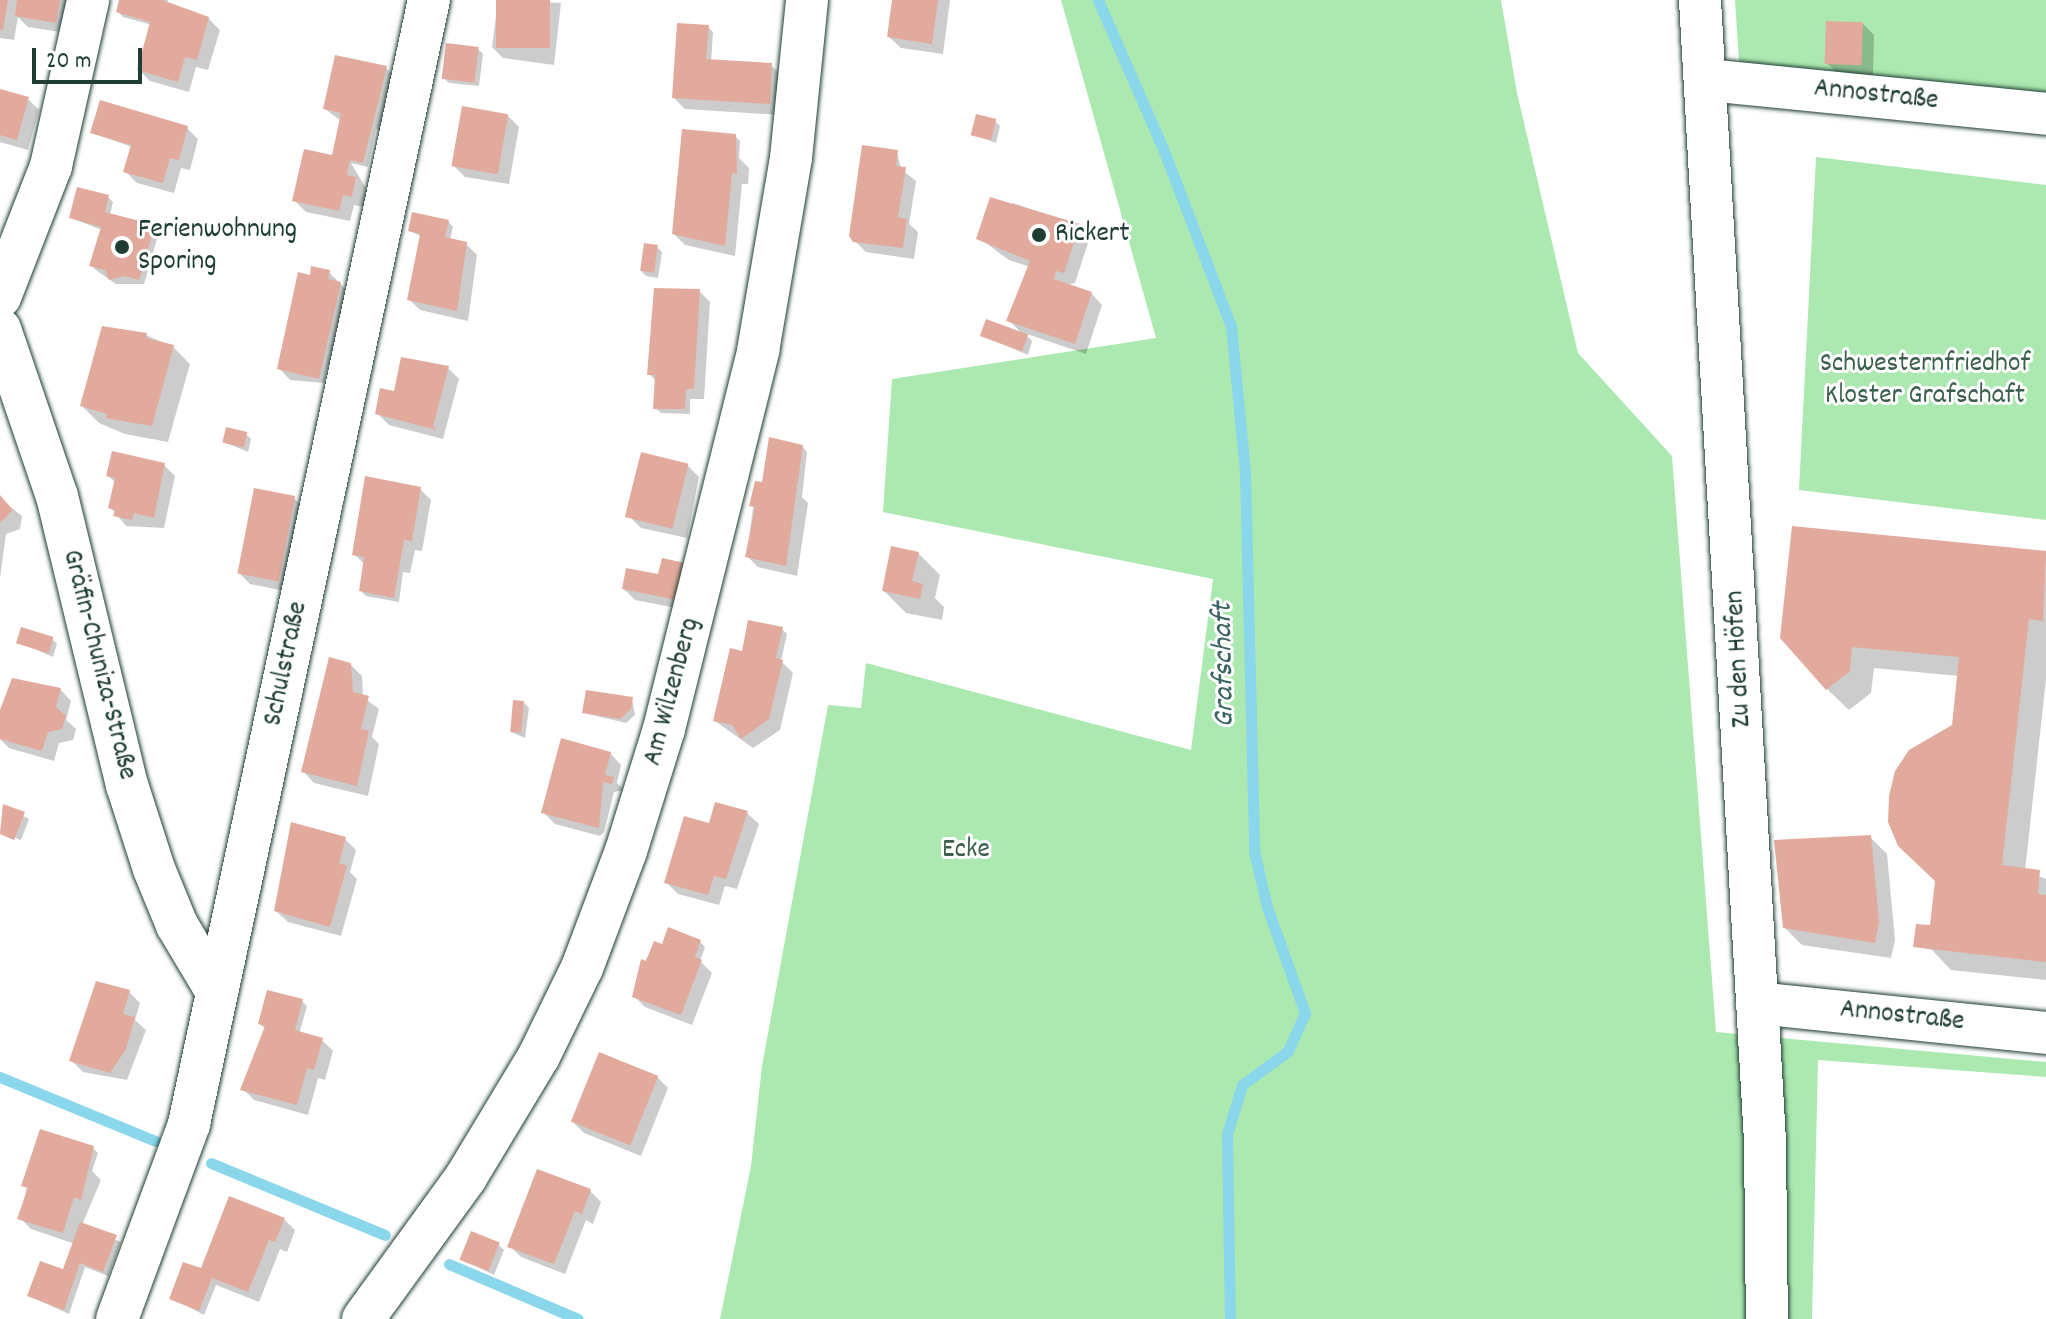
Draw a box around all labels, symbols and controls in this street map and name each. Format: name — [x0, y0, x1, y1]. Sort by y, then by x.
scale bar — [36, 32, 146, 82]
text: 20 m — [46, 45, 92, 79]
street label: Annostraße — [1812, 73, 1940, 119]
place label: Ferienwohnung Sporing — [138, 214, 297, 280]
place label: Rickert — [1055, 218, 1130, 252]
marker: Rickert — [1030, 226, 1048, 244]
marker: Ferienwohnung Sporing — [113, 238, 131, 256]
park label: Schwesternfriedhof Kloster Grafschaft — [1820, 348, 2030, 414]
street label: Gräfin-Chuniza-Straße — [53, 546, 143, 784]
street label: Zu den Höfen — [1720, 589, 1760, 729]
street label: Schulstraße — [257, 599, 317, 729]
water label: Grafschaft — [1207, 602, 1245, 728]
street label: Am Wilzenberg — [637, 614, 709, 770]
park label: Ecke — [942, 834, 990, 868]
street label: Annostraße — [1838, 994, 1966, 1040]

